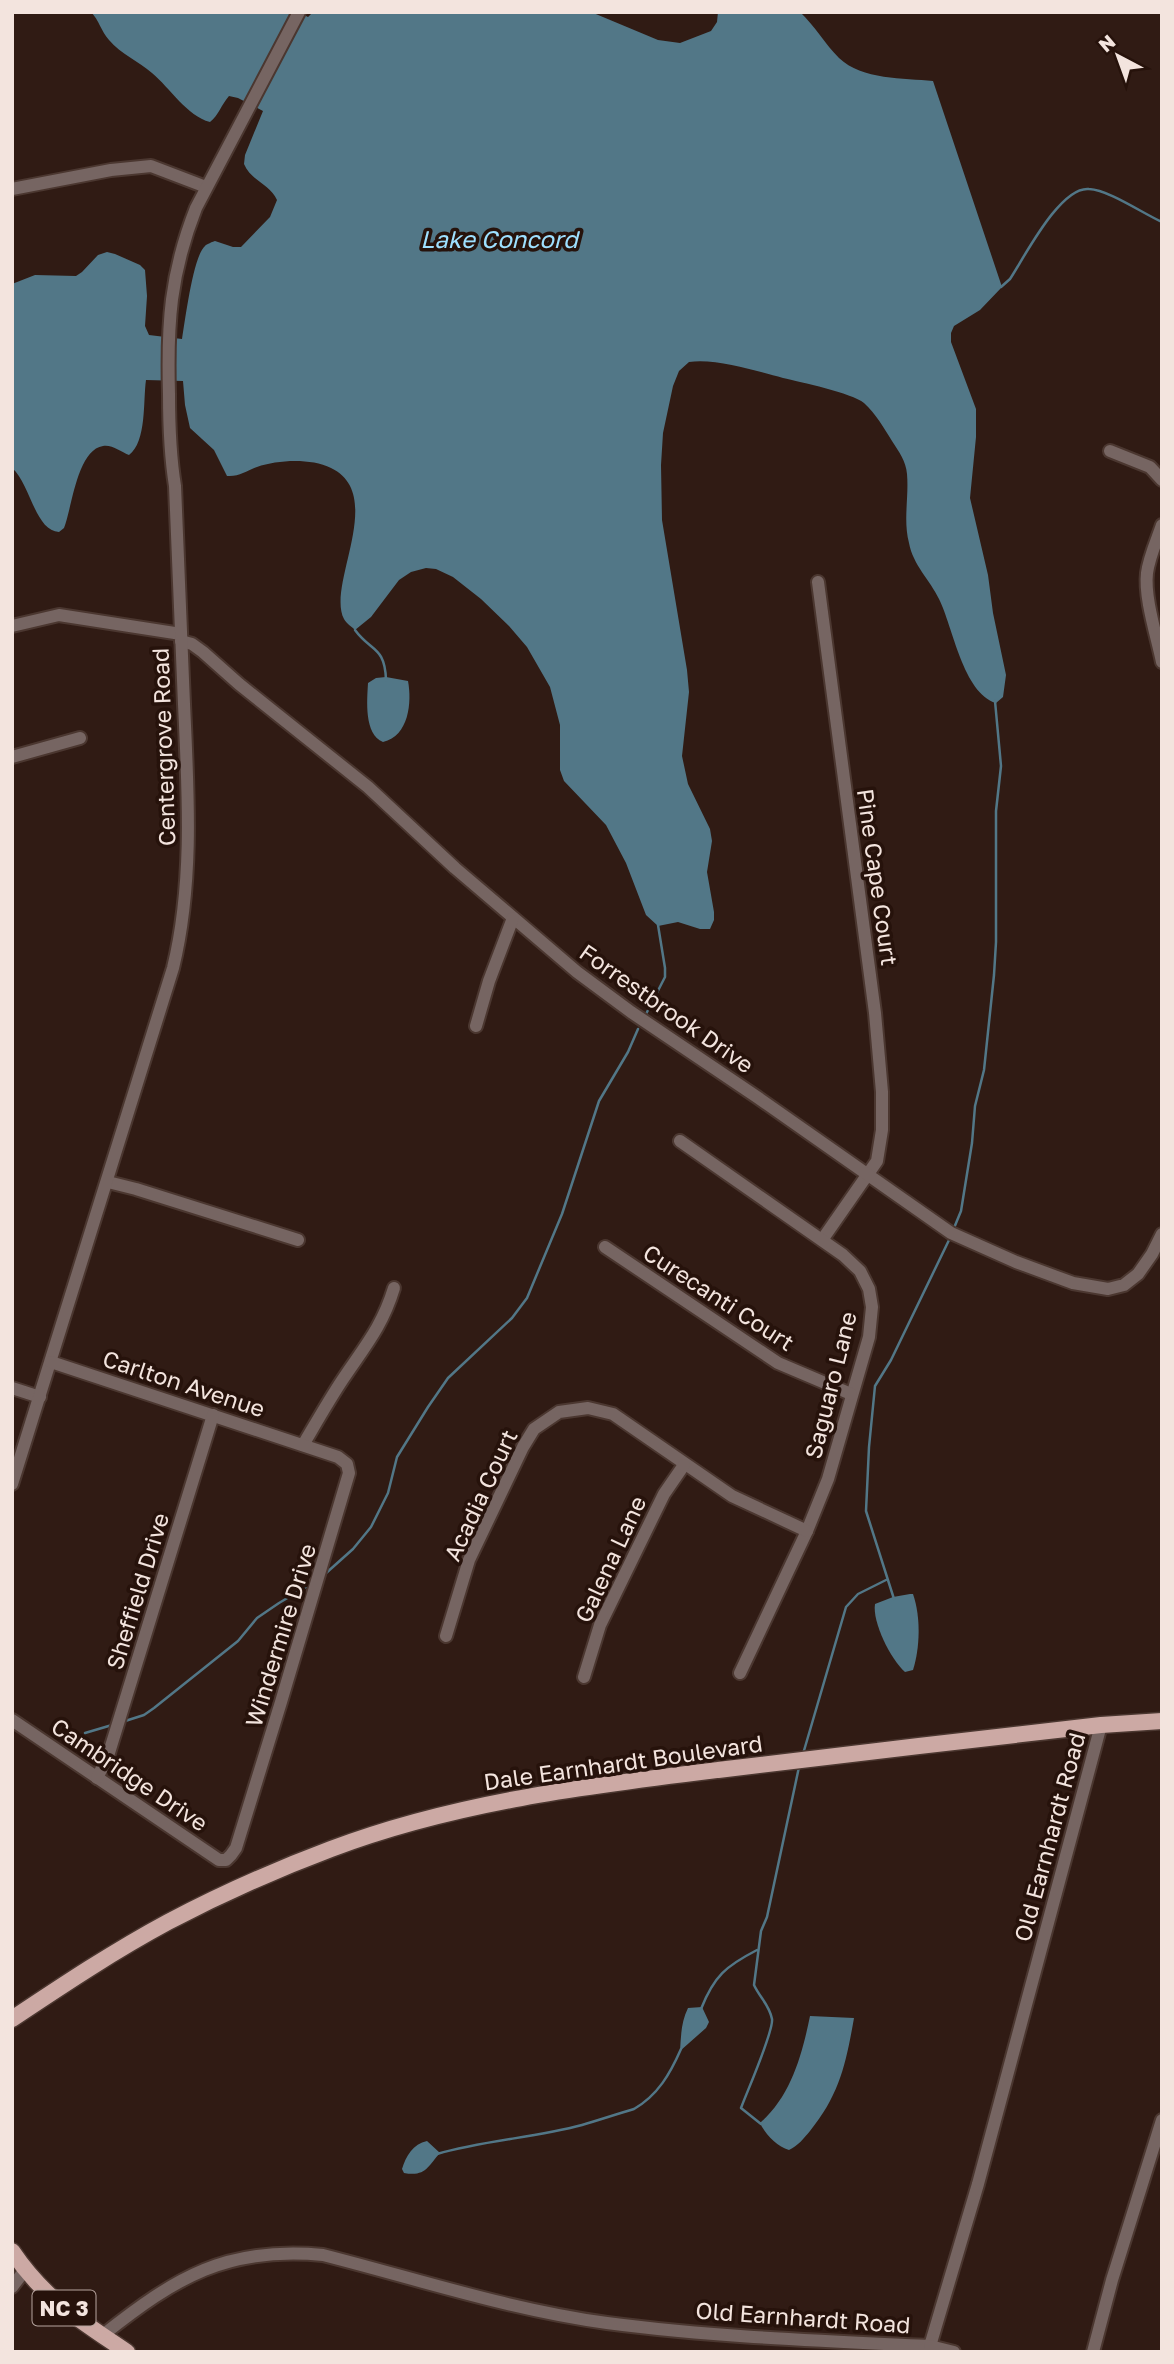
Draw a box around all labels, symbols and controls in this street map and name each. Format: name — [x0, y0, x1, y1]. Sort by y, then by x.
north arrow — [1083, 21, 1153, 91]
text: N — [1094, 29, 1120, 56]
water label: Lake Concord — [420, 224, 581, 253]
street label: Centergrove Road — [146, 647, 180, 847]
street label: Pine Cape Court — [852, 787, 904, 967]
street label: Forrestbrook Drive — [575, 937, 759, 1079]
street label: Curecanti Court — [638, 1238, 800, 1356]
street label: Saguaro Lane — [798, 1308, 862, 1462]
street label: Carlton Avenue — [100, 1344, 268, 1422]
street label: Acadia Court — [437, 1425, 523, 1565]
street label: Galena Lane — [568, 1491, 652, 1627]
street label: Sheffield Drive — [100, 1509, 174, 1673]
street label: Windermire Drive — [239, 1540, 321, 1730]
street label: Cambridge Drive — [46, 1711, 214, 1837]
street label: Dale Earnhardt Boulevard — [482, 1729, 764, 1795]
street label: Old Earnhardt Road — [1008, 1729, 1090, 1945]
road number: NC 3 — [32, 2290, 96, 2326]
street label: Old Earnhardt Road — [695, 2296, 911, 2338]

